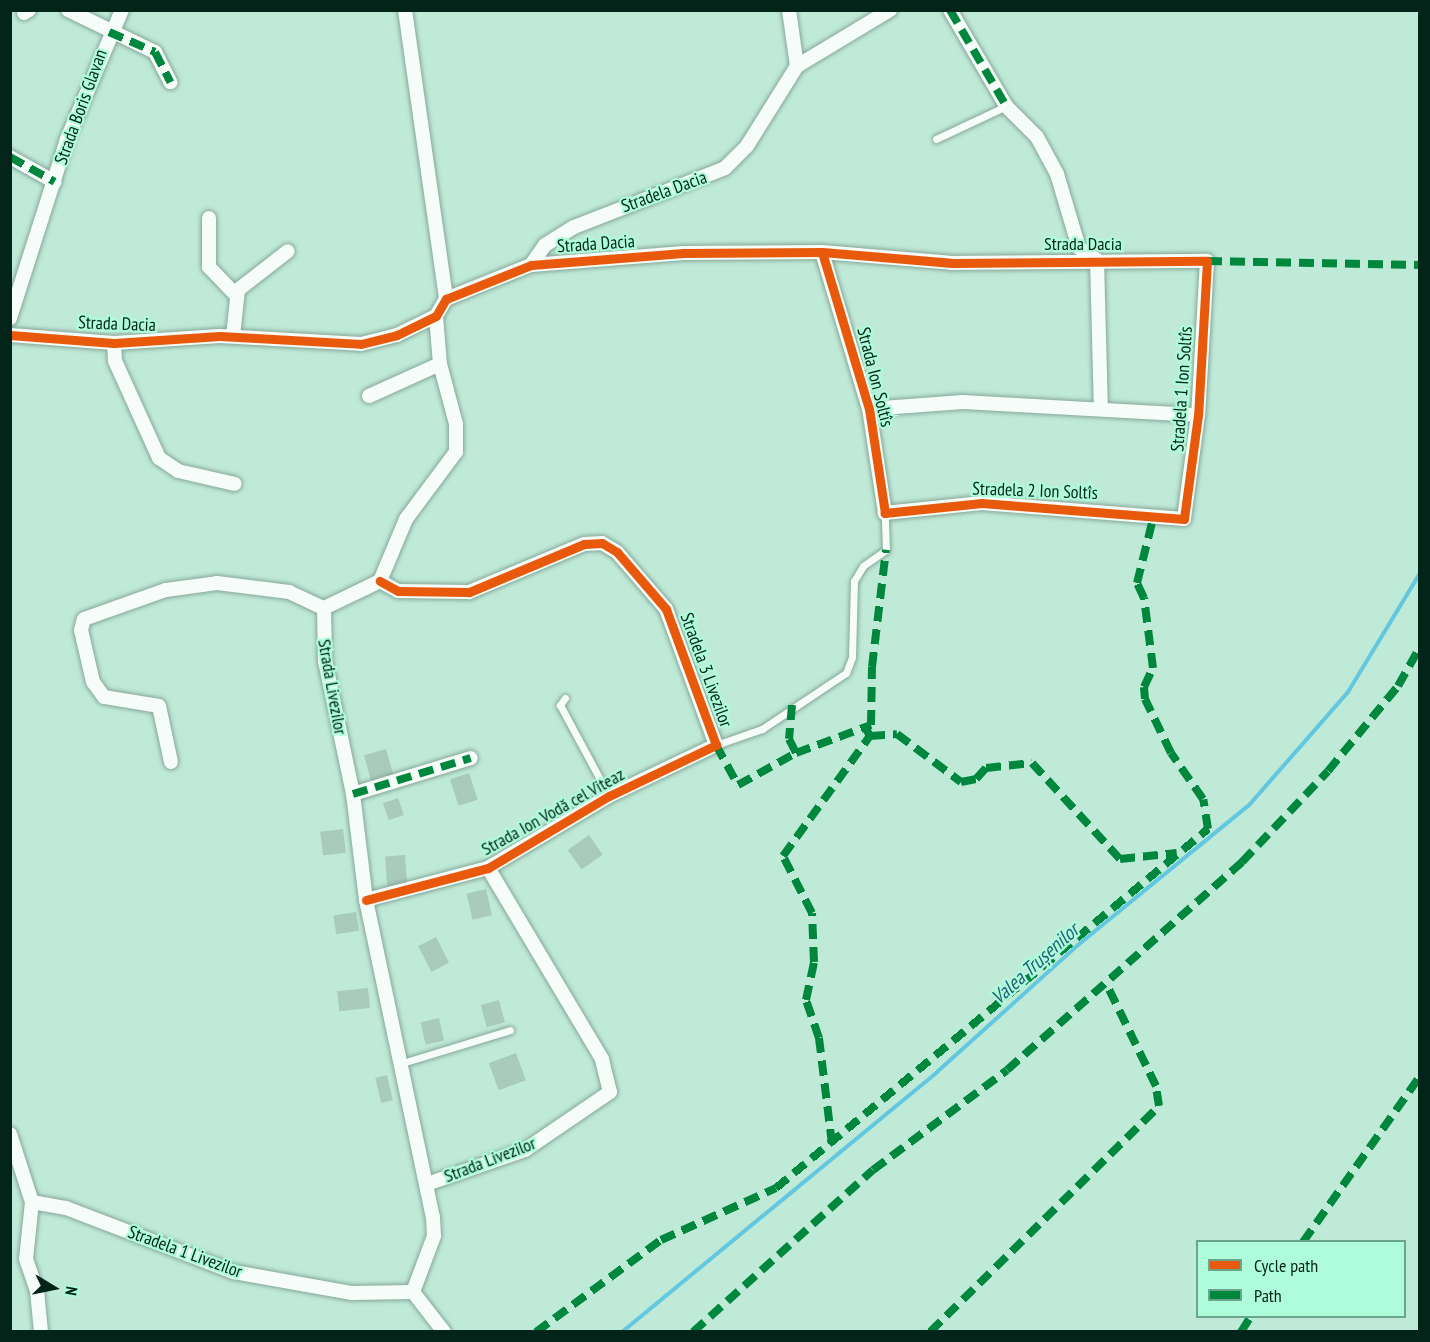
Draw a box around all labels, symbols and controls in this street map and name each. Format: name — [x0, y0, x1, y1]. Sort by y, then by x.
street label: Strada Boris Glavan — [50, 46, 112, 168]
street label: Stradela Dacia — [618, 167, 710, 217]
street label: Strada Dacia — [556, 231, 636, 257]
street label: Strada Dacia — [1044, 233, 1122, 255]
street label: Strada Dacia — [78, 312, 156, 336]
street label: Strada Ion Soltîs — [852, 325, 898, 429]
street label: Stradela 1 Ion Soltîs — [1167, 326, 1197, 452]
street label: Stradela 2 Ion Soltîs — [972, 478, 1098, 504]
street label: Stradela 3 Livezilor — [675, 610, 737, 730]
street label: Strada Livezilor — [313, 638, 351, 736]
street label: Strada Ion Vodă cel Viteaz — [477, 764, 629, 860]
water label: Valea Trușenilor — [986, 918, 1084, 1010]
street label: Strada Livezilor — [441, 1133, 539, 1187]
street label: Stradela 1 Livezilor — [125, 1221, 245, 1283]
legend — [1196, 1240, 1406, 1318]
text: Cycle path — [1254, 1254, 1318, 1277]
north arrow — [24, 1258, 84, 1318]
text: Path — [1254, 1284, 1282, 1307]
text: N — [61, 1285, 82, 1297]

